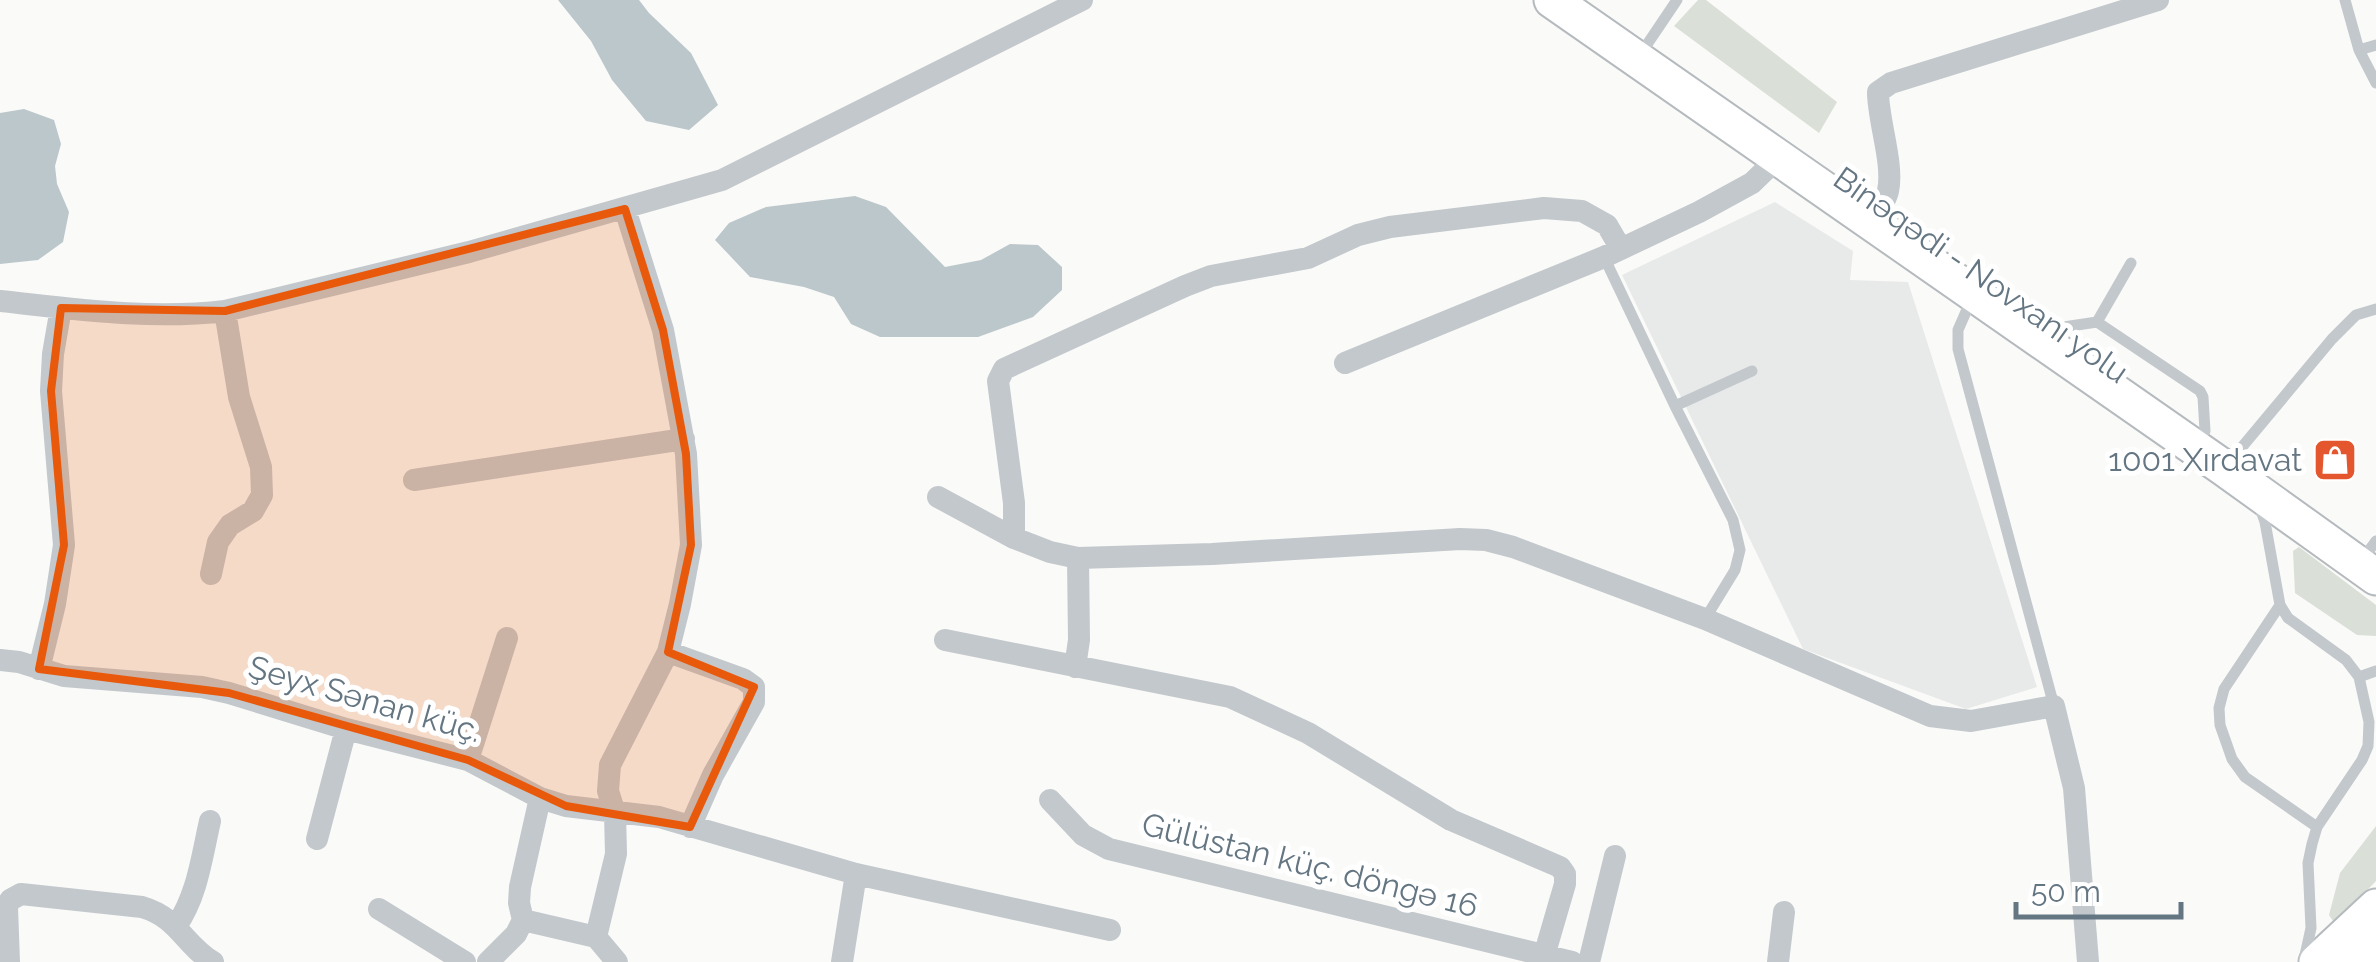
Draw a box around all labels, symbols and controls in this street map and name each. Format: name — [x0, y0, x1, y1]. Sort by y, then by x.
street label: Binəqədi - Novxanı yolu — [1827, 159, 2136, 390]
shop icon: 1001 Xırdavat — [2312, 437, 2358, 483]
place label: 1001 Xırdavat — [2108, 441, 2302, 478]
street label: Şeyx Sənan küç. — [245, 648, 486, 749]
street label: Gülüstan küç. döngə 16 — [1138, 805, 1482, 924]
scale bar — [2016, 857, 2181, 919]
text: 50 m — [2031, 874, 2101, 909]

